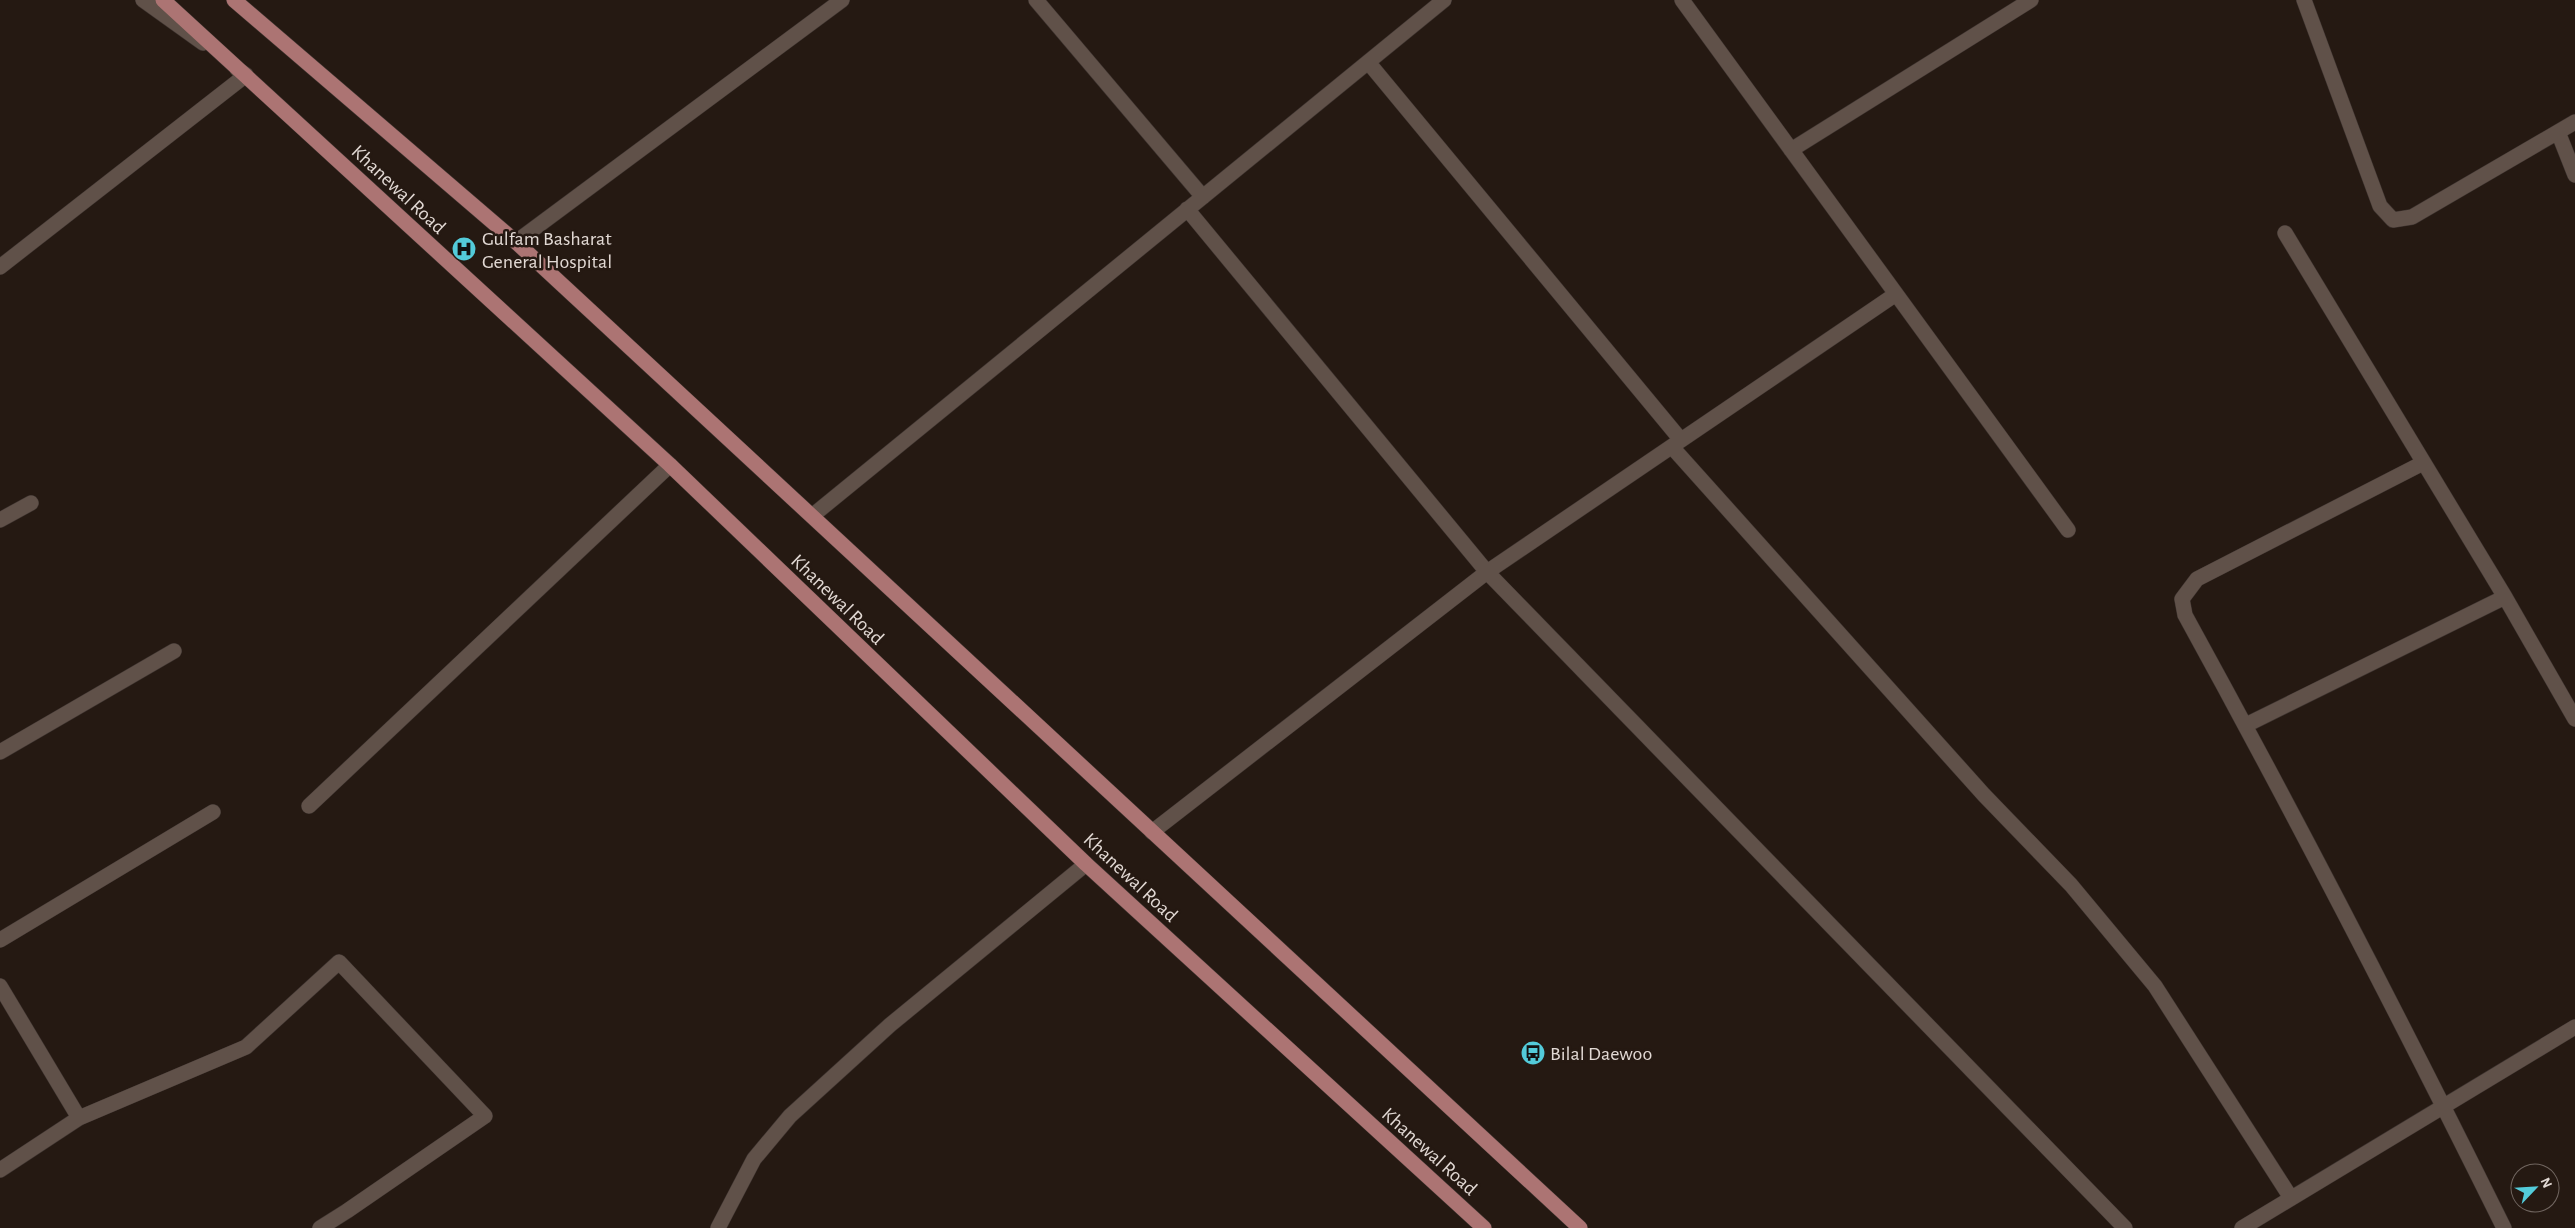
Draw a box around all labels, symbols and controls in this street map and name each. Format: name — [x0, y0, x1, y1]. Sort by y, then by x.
street label: Khanewal Road — [347, 141, 449, 238]
place label: Gulfam Basharat General Hospital — [482, 229, 612, 272]
hospital icon: Gulfam Basharat General Hospital — [451, 236, 477, 262]
street label: Khanewal Road — [787, 551, 888, 649]
street label: Khanewal Road — [1079, 829, 1181, 926]
bus stop icon: Bilal Daewoo — [1520, 1040, 1546, 1066]
place label: Bilal Daewoo — [1550, 1044, 1652, 1064]
street label: Khanewal Road — [1378, 1104, 1481, 1199]
north arrow — [2510, 1163, 2560, 1213]
text: N — [2537, 1176, 2554, 1190]

